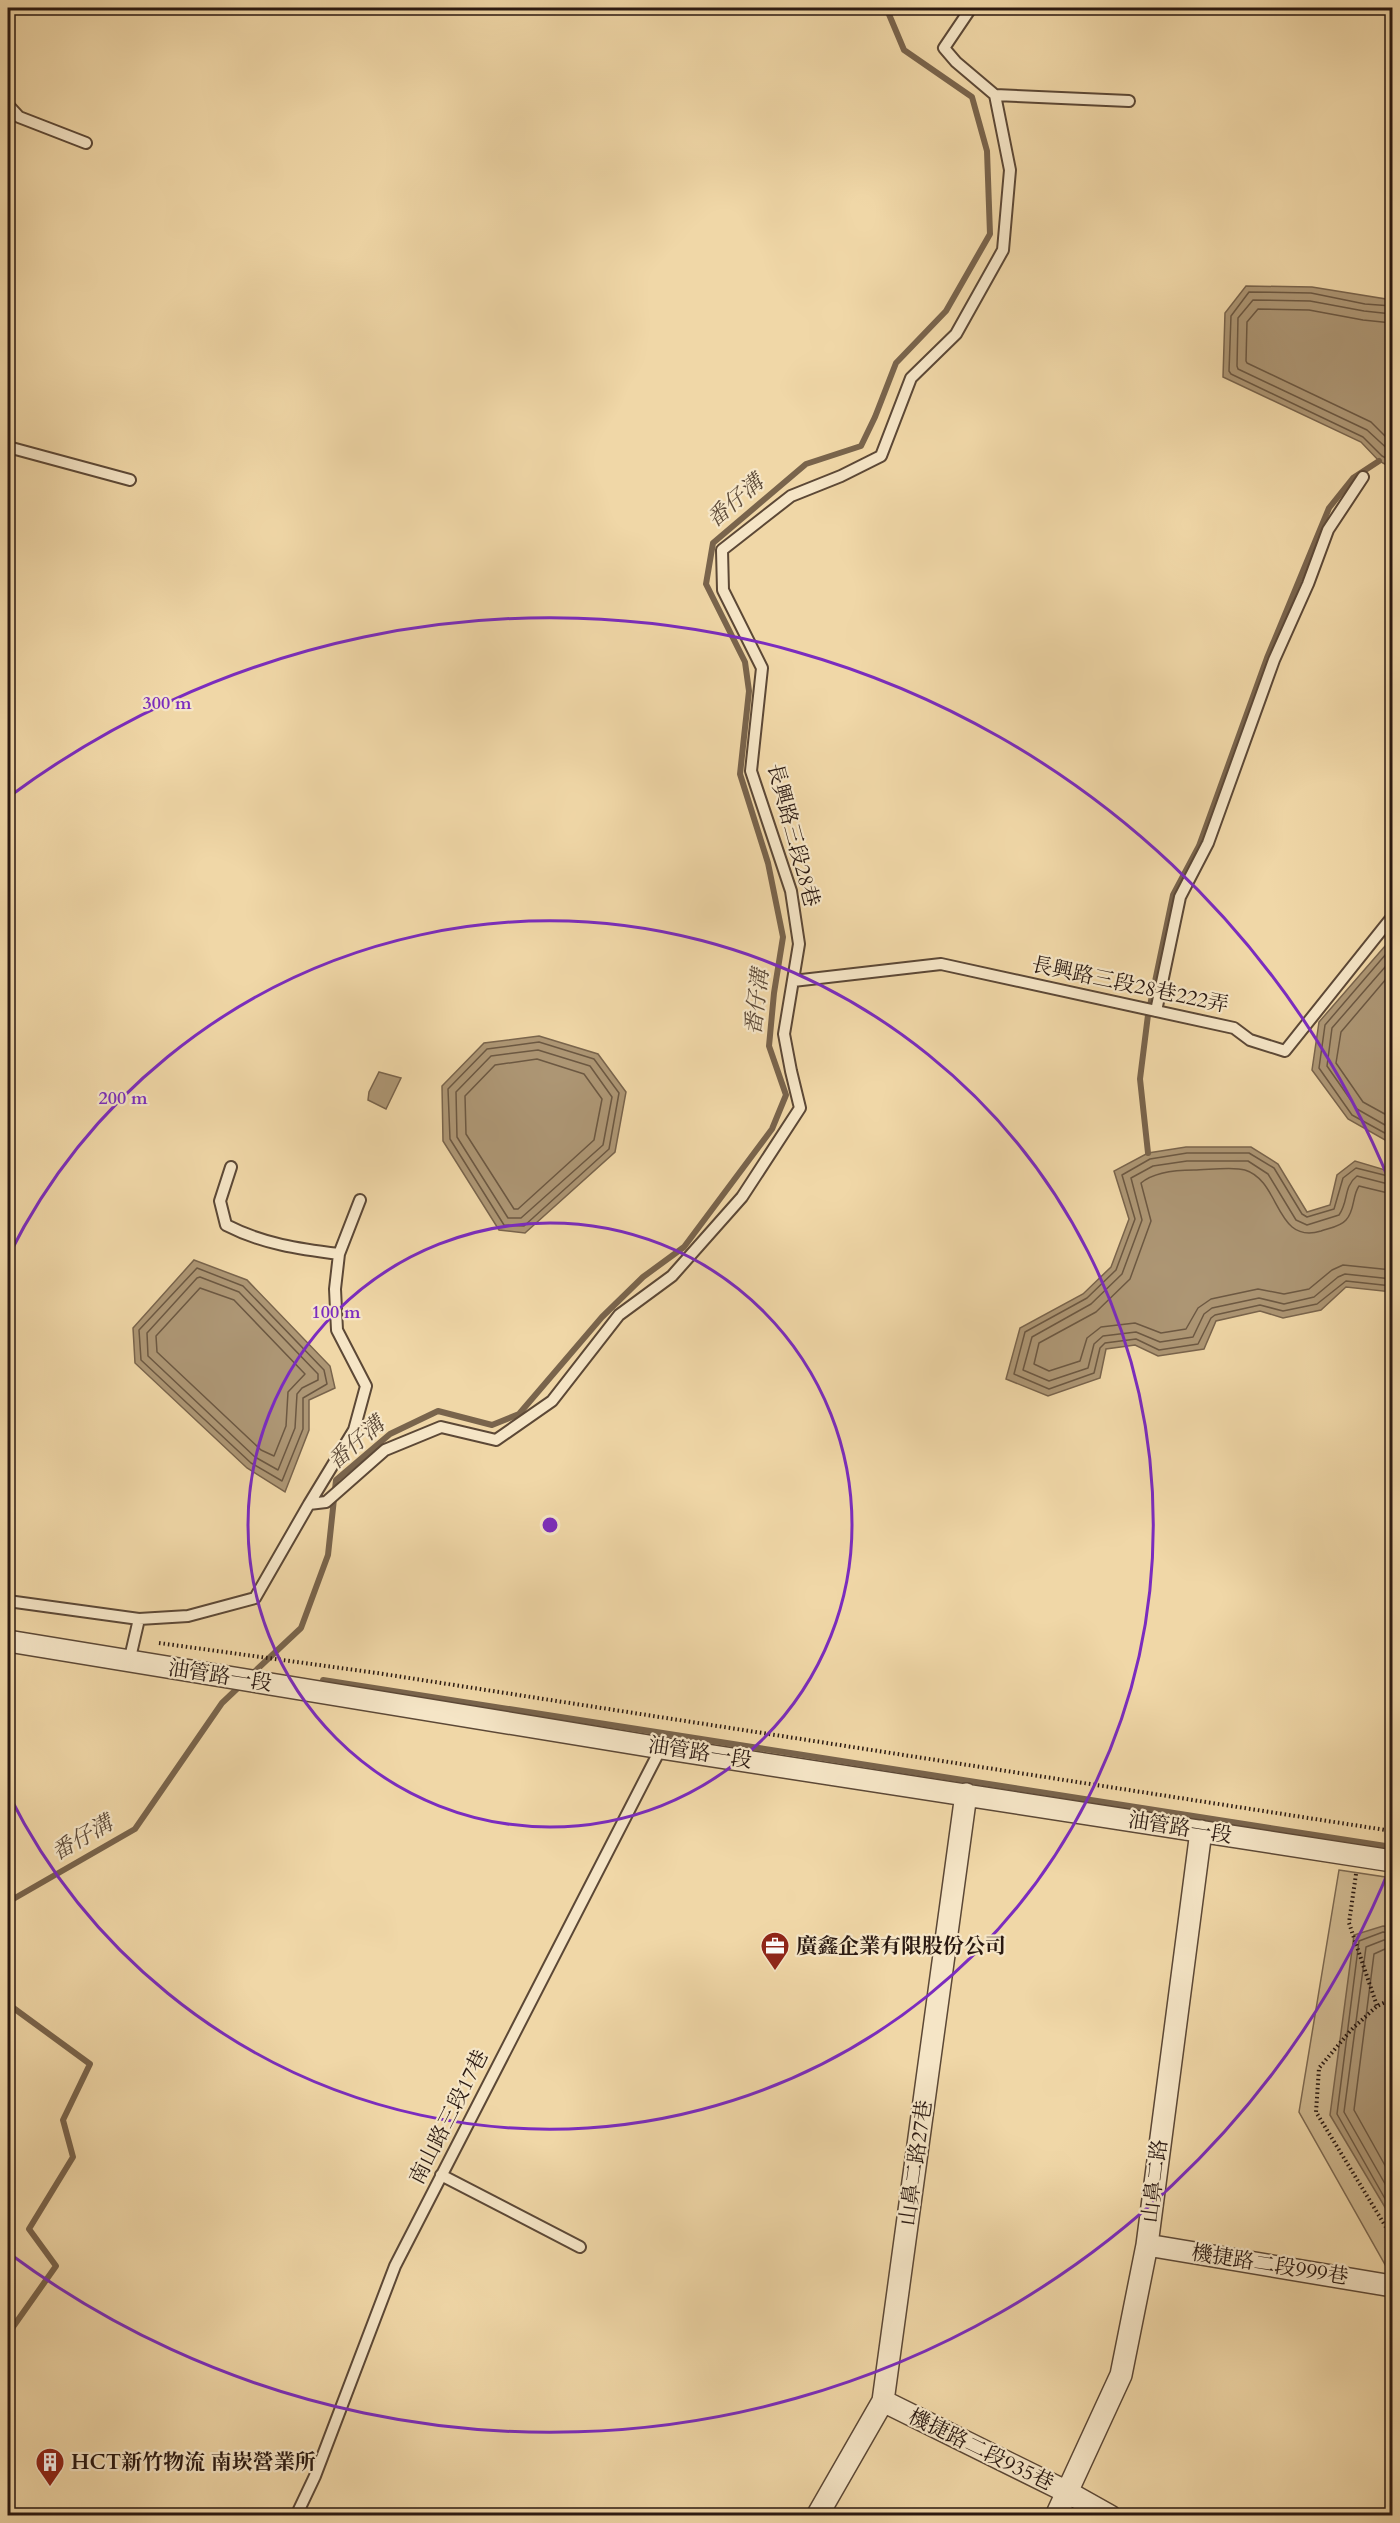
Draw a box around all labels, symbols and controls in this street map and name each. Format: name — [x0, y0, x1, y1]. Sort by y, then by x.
water label: 番仔溝 — [700, 466, 772, 534]
text: 300 m — [142, 691, 192, 716]
street label: 長興路三段28巷 — [760, 760, 826, 910]
street label: 長興路三段28巷222弄 — [1029, 950, 1231, 1020]
water label: 番仔溝 — [738, 964, 776, 1037]
text: 200 m — [98, 1086, 148, 1111]
text: 100 m — [311, 1300, 361, 1325]
water label: 番仔溝 — [321, 1408, 393, 1476]
centre of rings — [540, 1515, 560, 1535]
street label: 油管路一段 — [166, 1653, 274, 1699]
street label: 油管路一段 — [646, 1730, 754, 1776]
street label: 油管路一段 — [1126, 1805, 1234, 1851]
water label: 番仔溝 — [46, 1807, 121, 1867]
office icon: 廣鑫企業有限股份公司 — [759, 1930, 791, 1972]
place label: 廣鑫企業有限股份公司 — [796, 1932, 1006, 1961]
street label: 南山路三段17巷 — [403, 2045, 495, 2189]
street label: 山鼻二路27巷 — [893, 2098, 939, 2228]
street label: 山鼻二路 — [1135, 2138, 1175, 2224]
street label: 機捷路二段999巷 — [1190, 2238, 1350, 2292]
street label: 機捷路二段935巷 — [904, 2402, 1058, 2498]
building icon: HCT新竹物流 南崁營業所 — [34, 2446, 66, 2488]
place label: HCT新竹物流 南崁營業所 — [71, 2448, 316, 2477]

